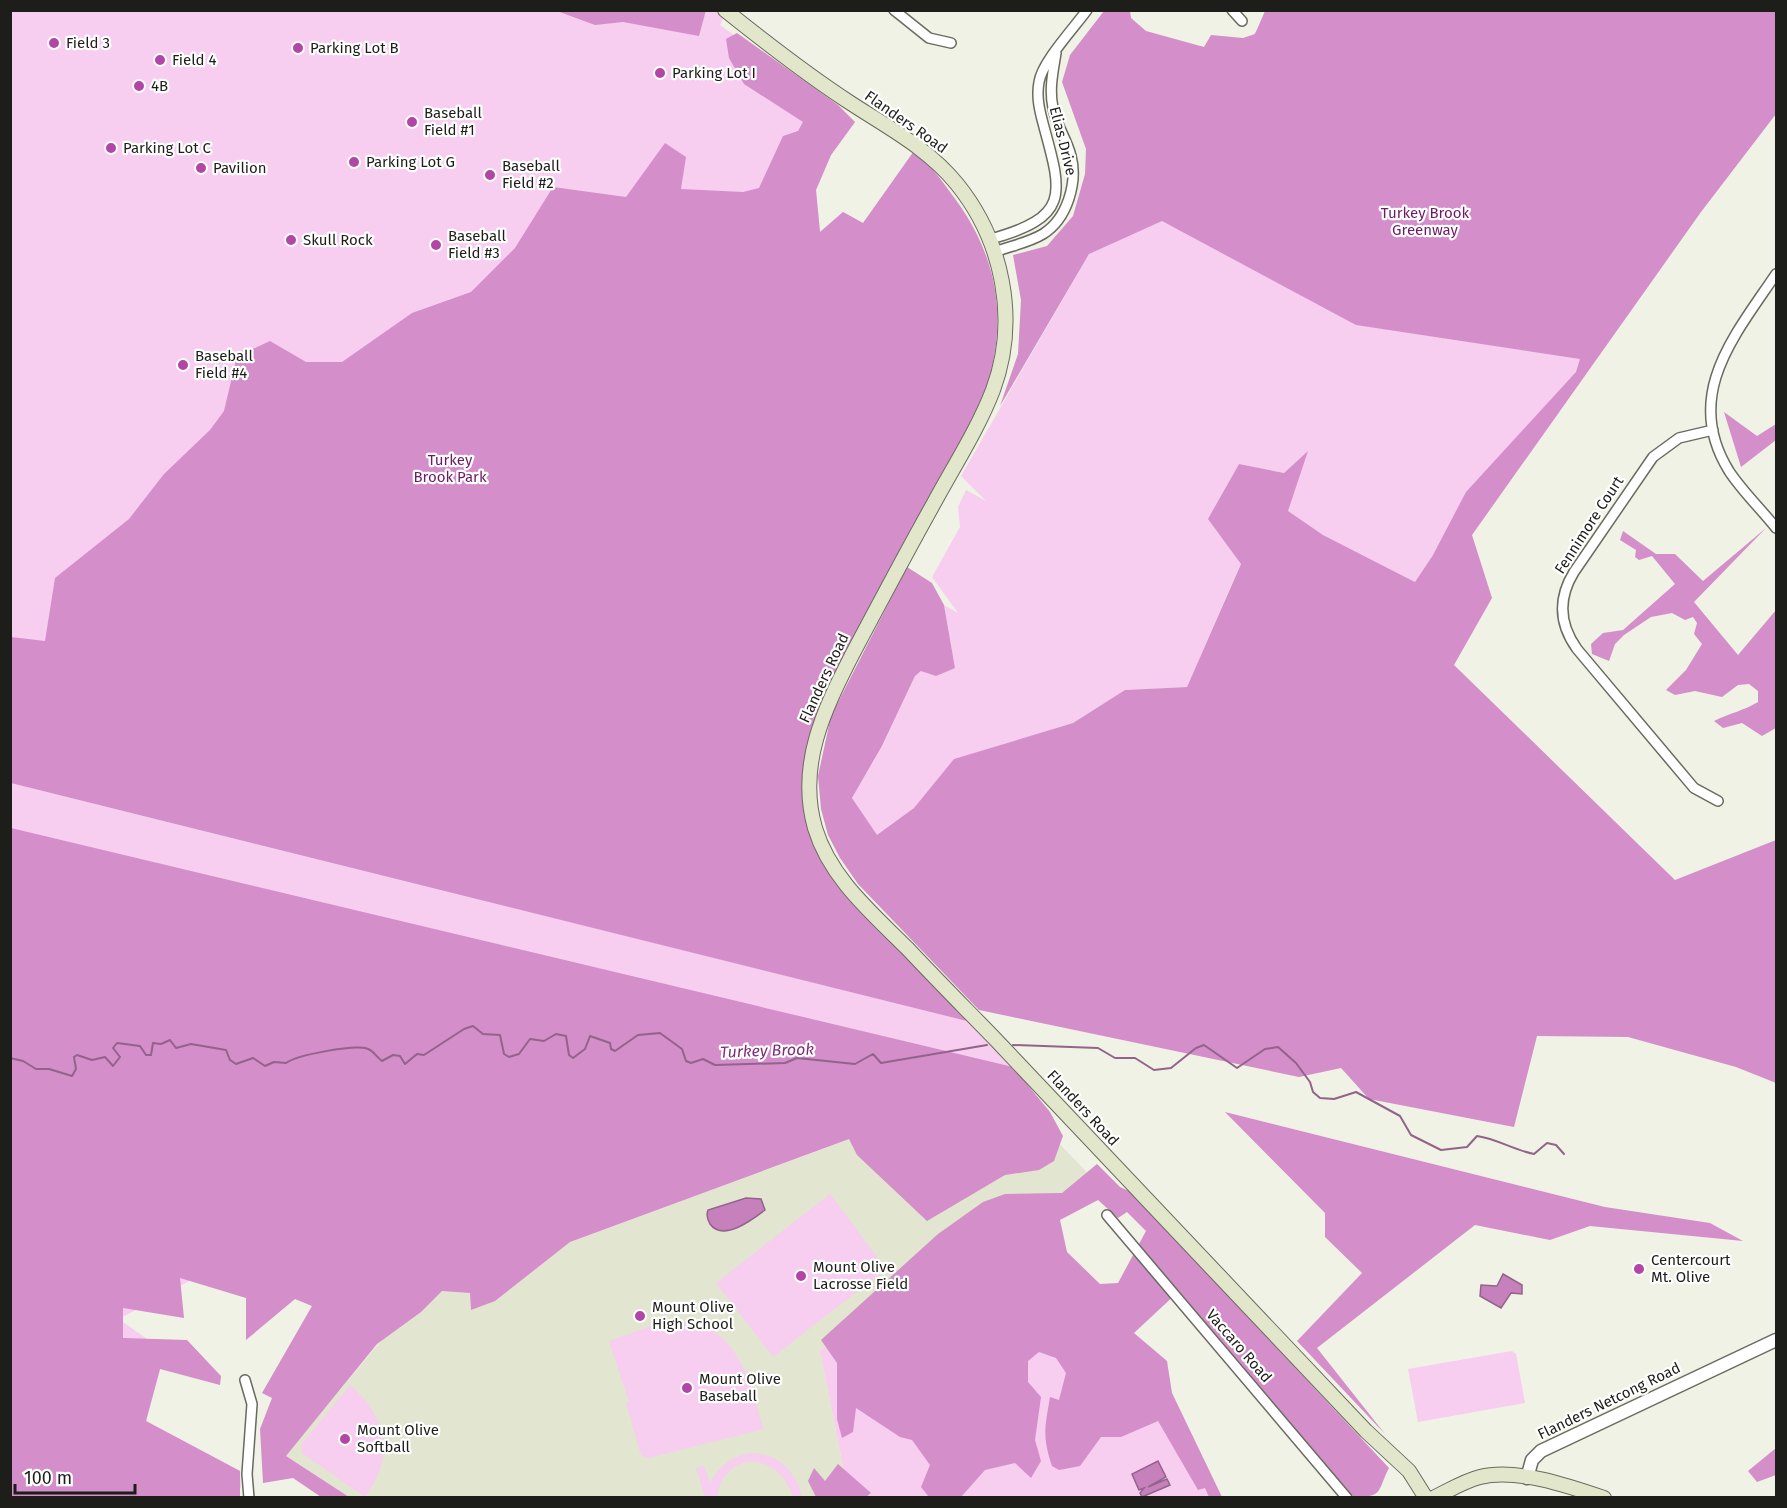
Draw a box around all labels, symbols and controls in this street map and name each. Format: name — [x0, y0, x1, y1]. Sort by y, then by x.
place label: Field 3 — [66, 34, 110, 52]
marker: Field 3 — [47, 36, 61, 50]
place label: Parking Lot B — [310, 39, 399, 57]
marker: Parking Lot B — [291, 41, 305, 55]
place label: Field 4 — [172, 51, 217, 69]
marker: Field 4 — [153, 53, 167, 67]
place label: Parking Lot I — [672, 64, 756, 82]
marker: Parking Lot I — [653, 66, 667, 80]
place label: 4B — [151, 77, 168, 95]
marker: 4B — [132, 79, 146, 93]
street label: Flanders Road — [861, 87, 951, 157]
place label: Baseball Field #1 — [424, 104, 482, 139]
street label: Elias Drive — [1046, 105, 1080, 177]
marker: Baseball Field #1 — [405, 115, 419, 129]
place label: Parking Lot C — [123, 139, 212, 157]
marker: Parking Lot C — [104, 141, 118, 155]
place label: Parking Lot G — [366, 153, 455, 171]
marker: Parking Lot G — [347, 155, 361, 169]
place label: Baseball Field #2 — [502, 157, 560, 192]
place label: Pavilion — [213, 159, 267, 177]
marker: Pavilion — [194, 161, 208, 175]
marker: Baseball Field #2 — [483, 168, 497, 182]
park label: Turkey Brook Greenway — [1381, 204, 1469, 239]
place label: Baseball Field #3 — [448, 227, 506, 262]
place label: Skull Rock — [303, 231, 373, 249]
marker: Skull Rock — [284, 233, 298, 247]
marker: Baseball Field #3 — [429, 238, 443, 252]
place label: Baseball Field #4 — [195, 347, 253, 382]
marker: Baseball Field #4 — [176, 358, 190, 372]
park label: Turkey Brook Park — [413, 451, 487, 486]
street label: Fennimore Court — [1551, 472, 1628, 577]
street label: Flanders Road — [795, 630, 853, 726]
water label: Turkey Brook — [720, 1039, 815, 1062]
street label: Flanders Road — [1043, 1066, 1123, 1150]
place label: Centercourt Mt. Olive — [1651, 1251, 1731, 1286]
place label: Mount Olive Lacrosse Field — [813, 1258, 908, 1293]
marker: Centercourt Mt. Olive — [1632, 1262, 1646, 1276]
marker: Mount Olive Lacrosse Field — [794, 1269, 808, 1283]
place label: Mount Olive High School — [652, 1298, 734, 1333]
street label: Vaccaro Road — [1202, 1306, 1276, 1386]
marker: Mount Olive High School — [633, 1309, 647, 1323]
street label: Flanders Netcong Road — [1535, 1359, 1683, 1443]
place label: Mount Olive Baseball — [699, 1370, 781, 1405]
marker: Mount Olive Baseball — [680, 1381, 694, 1395]
place label: Mount Olive Softball — [357, 1421, 439, 1456]
marker: Mount Olive Softball — [338, 1432, 352, 1446]
scale bar — [15, 1457, 135, 1495]
text: 100 m — [24, 1467, 72, 1489]

